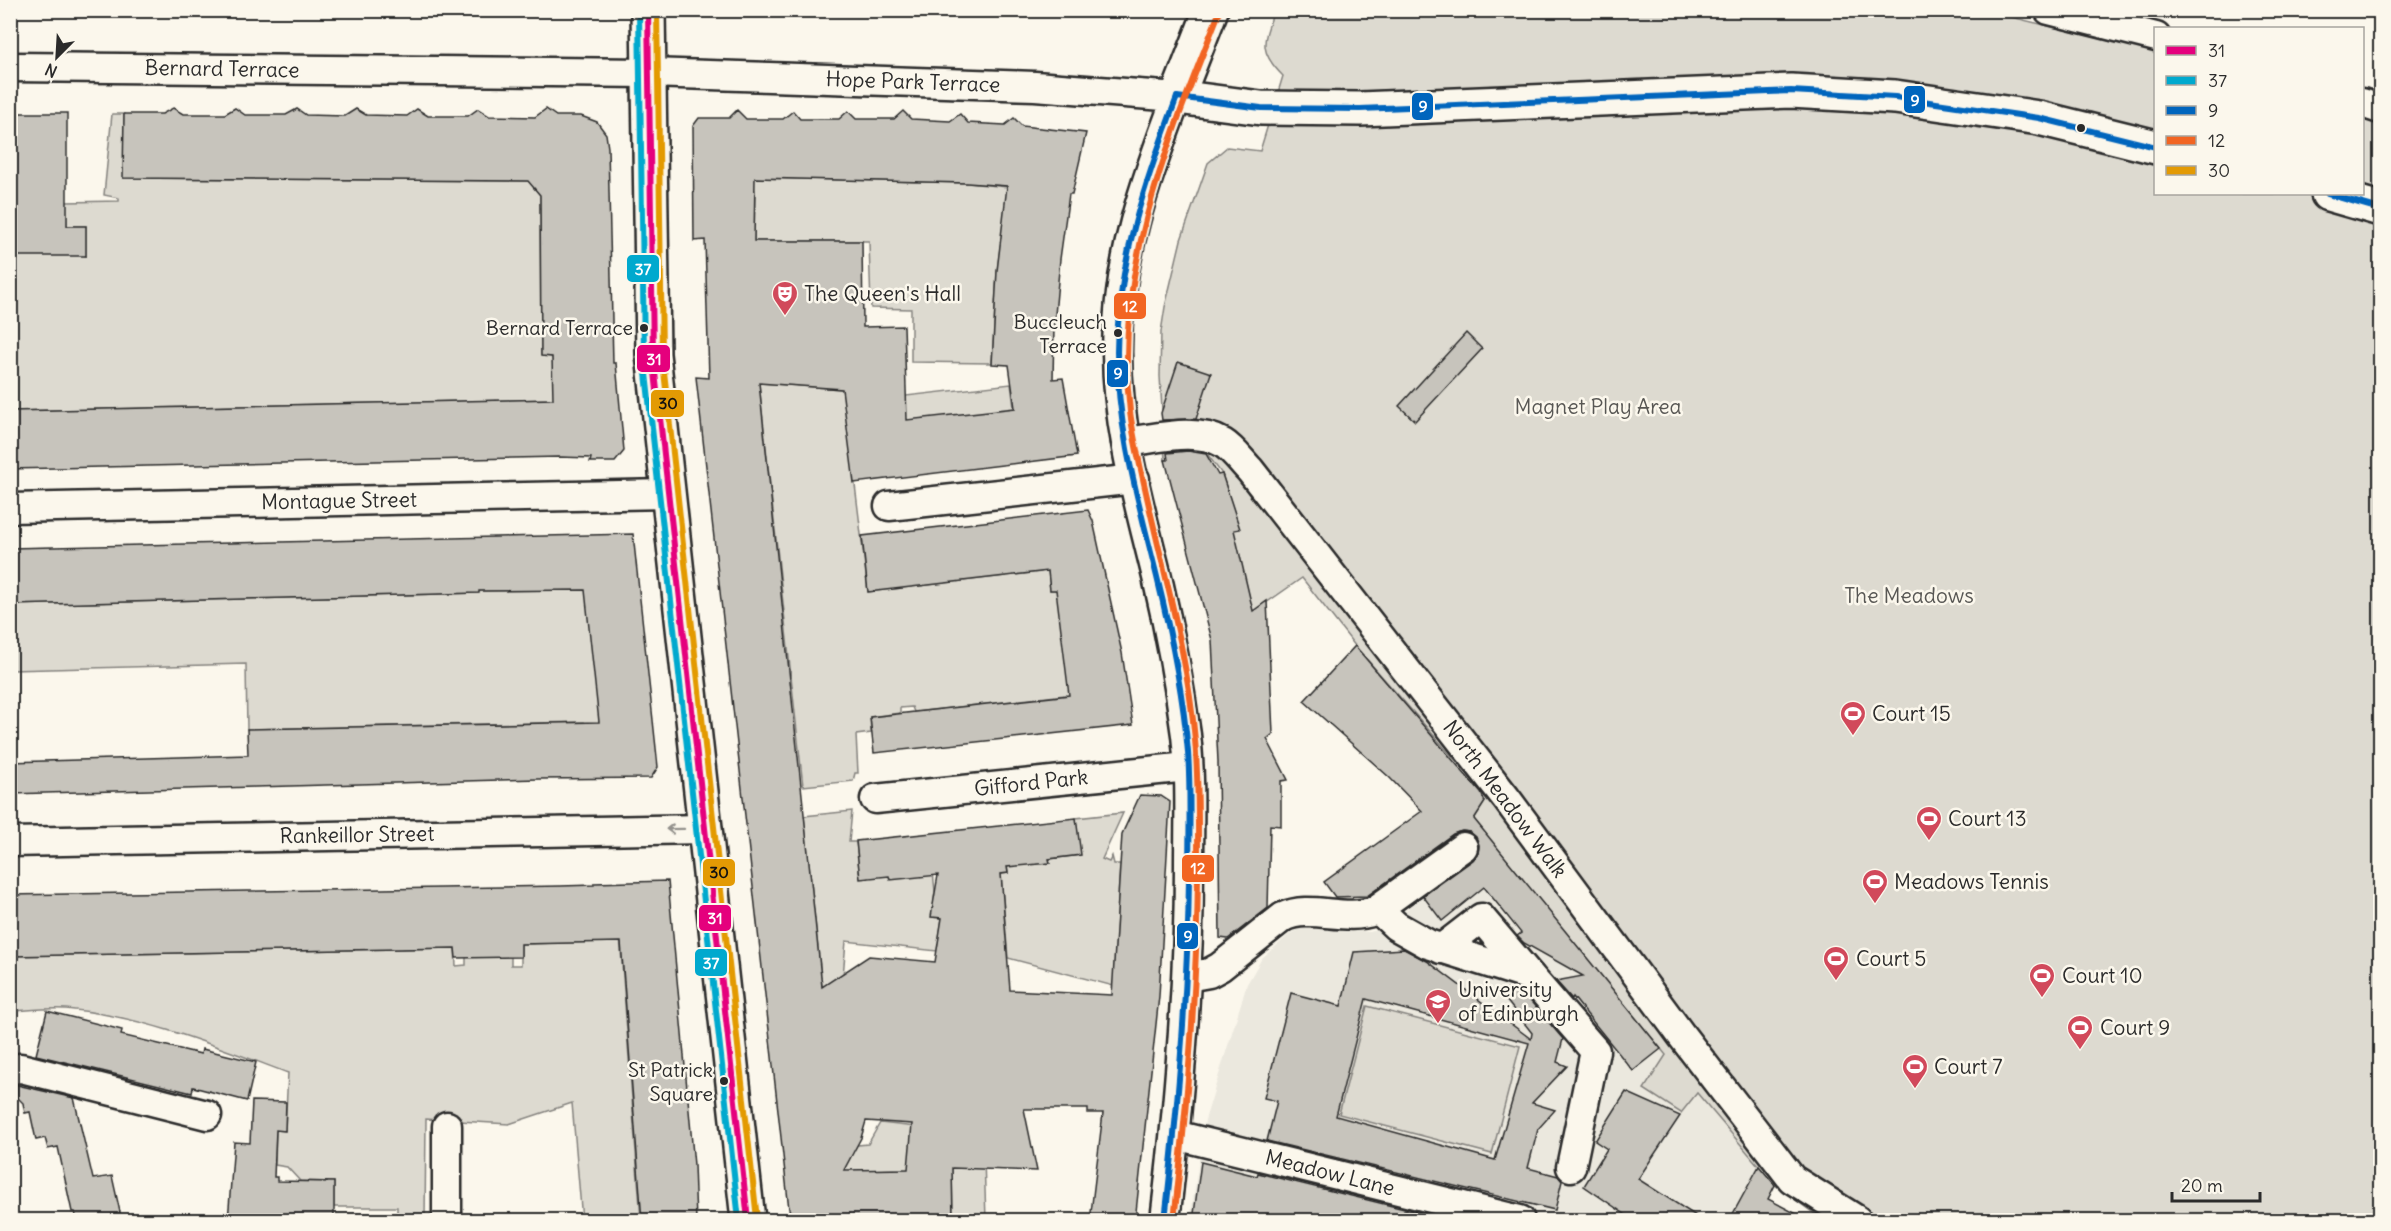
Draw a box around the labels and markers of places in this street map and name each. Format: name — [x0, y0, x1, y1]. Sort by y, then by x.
unlabelled marker — [2075, 122, 2087, 134]
theatre icon: The Queen's Hall — [770, 279, 800, 317]
place label: The Queen's Hall — [804, 280, 961, 307]
place label: Buccleuch Terrace — [1014, 309, 1107, 358]
place label: Bernard Terrace — [486, 315, 633, 340]
marker: Bernard Terrace — [638, 322, 650, 334]
marker: Buccleuch Terrace — [1112, 327, 1124, 339]
sports icon: Court 15 — [1838, 699, 1868, 737]
place label: Court 15 — [1872, 700, 1951, 727]
sports icon: Court 13 — [1914, 804, 1944, 842]
place label: Court 13 — [1948, 805, 2027, 832]
sports icon: Meadows Tennis — [1860, 867, 1890, 905]
place label: Meadows Tennis — [1894, 868, 2049, 895]
sports icon: Court 5 — [1821, 944, 1851, 982]
place label: Court 5 — [1856, 945, 1926, 972]
sports icon: Court 10 — [2027, 961, 2057, 999]
place label: Court 10 — [2062, 962, 2142, 989]
place label: University of Edinburgh — [1458, 976, 1579, 1027]
school or university icon: University of Edinburgh — [1423, 987, 1453, 1025]
sports icon: Court 9 — [2065, 1013, 2095, 1051]
place label: Court 9 — [2100, 1014, 2170, 1041]
sports icon: Court 7 — [1900, 1052, 1930, 1090]
place label: Court 7 — [1934, 1053, 2003, 1080]
place label: St Patrick Square — [628, 1057, 713, 1106]
marker: St Patrick Square — [718, 1075, 730, 1087]

